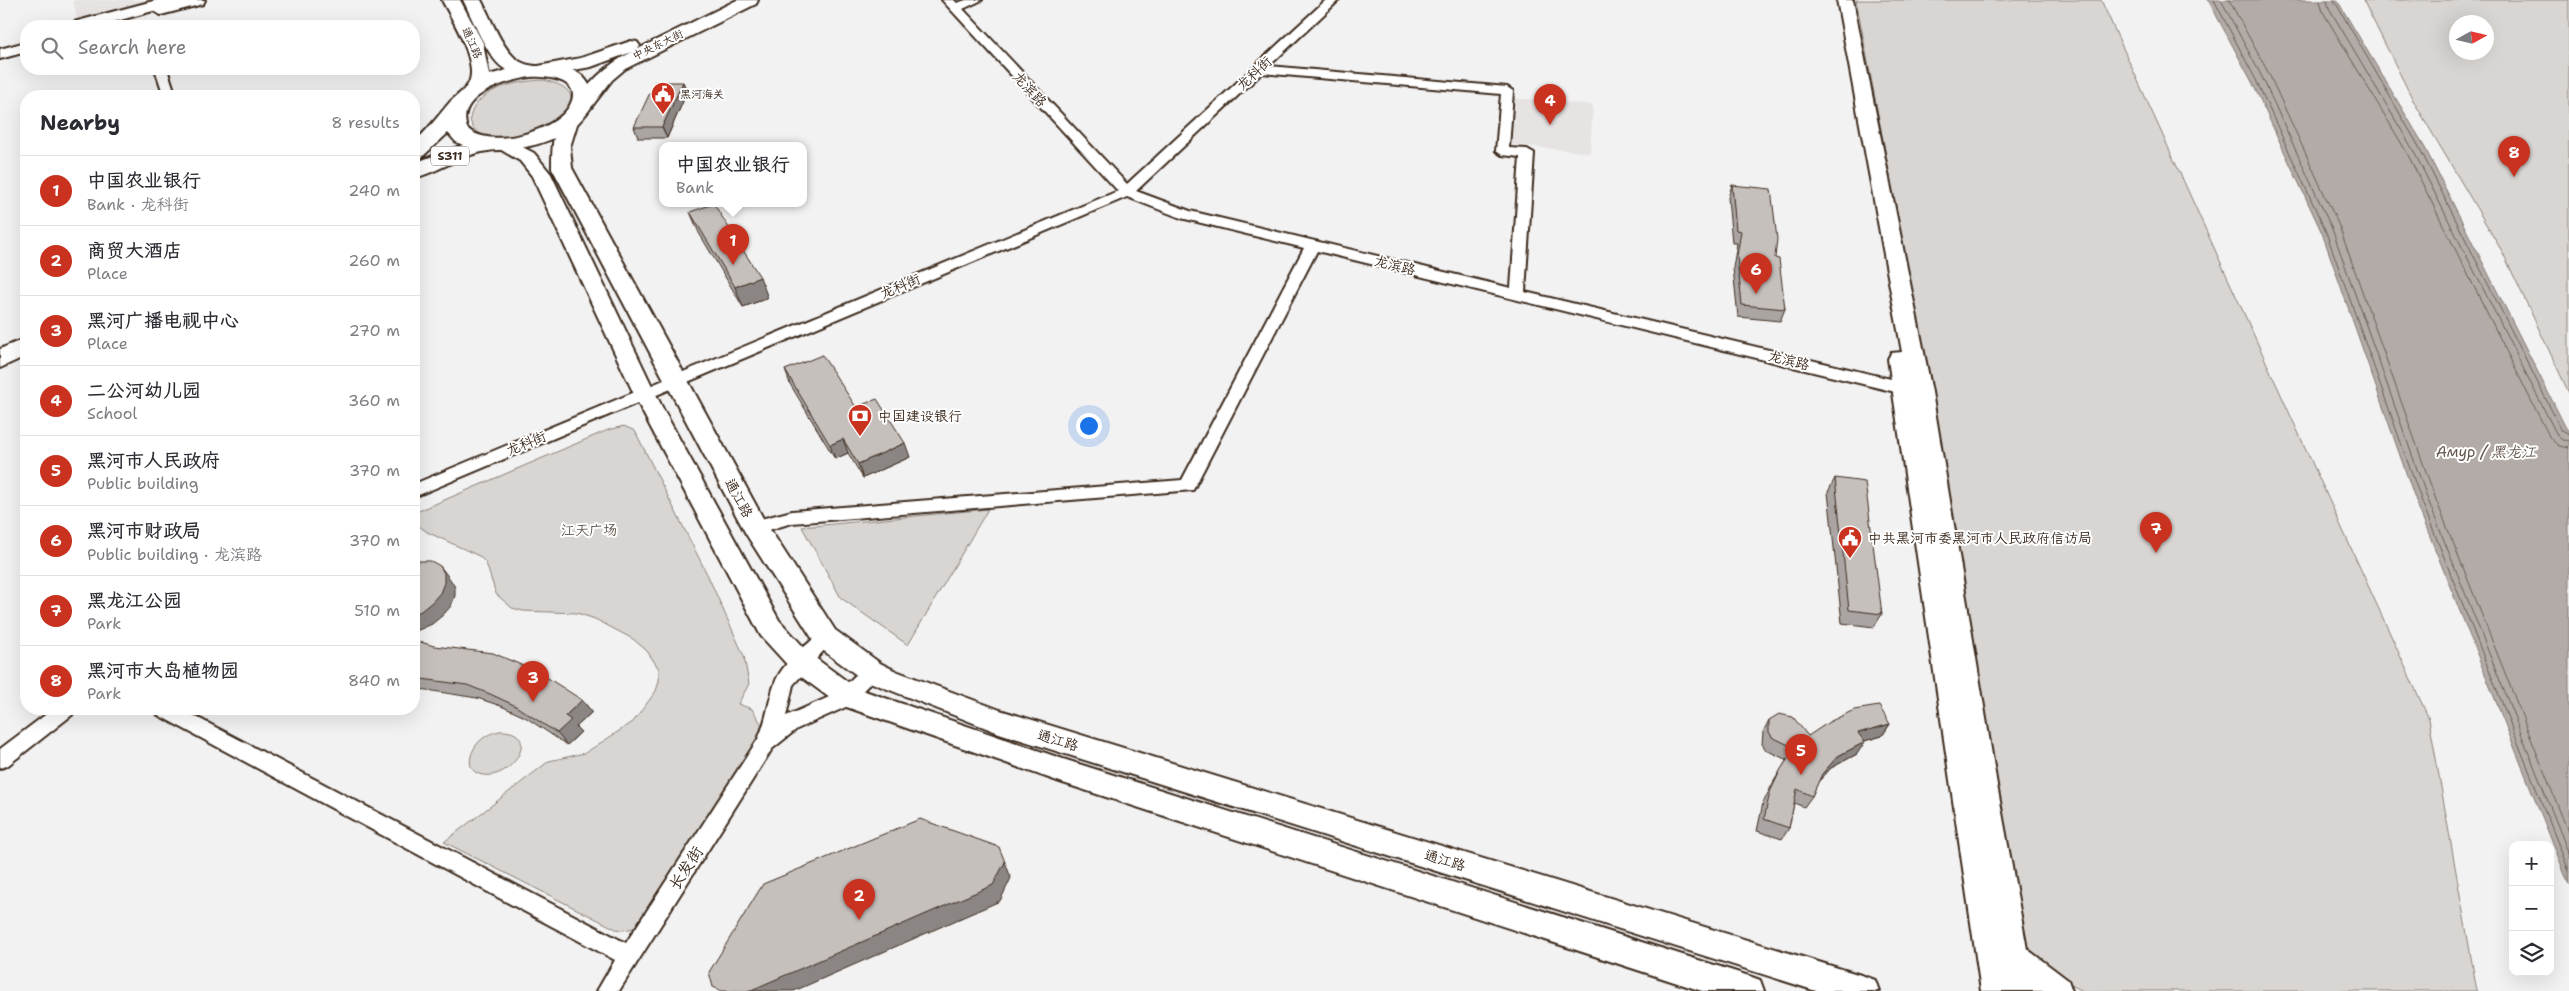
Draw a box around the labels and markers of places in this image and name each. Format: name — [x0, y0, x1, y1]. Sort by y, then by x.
public building icon: 黑河海关 — [650, 81, 676, 115]
pin: 4 — [1534, 84, 1566, 125]
place label: 黑河海关 — [680, 87, 724, 102]
pin: 8 — [2498, 136, 2530, 177]
pin: 1 — [717, 224, 749, 265]
pin: 6 — [1740, 253, 1772, 294]
bank icon: 中国建设银行 — [847, 403, 873, 437]
place label: 中国建设银行 — [878, 407, 962, 425]
pin: 7 — [2140, 512, 2172, 553]
public building icon: 中共黑河市委黑河市人民政府信访局 — [1837, 525, 1863, 559]
place label: 中共黑河市委黑河市人民政府信访局 — [1868, 529, 2092, 547]
pin: 3 — [517, 661, 549, 702]
pin: 5 — [1785, 734, 1817, 775]
pin: 2 — [843, 879, 875, 920]

